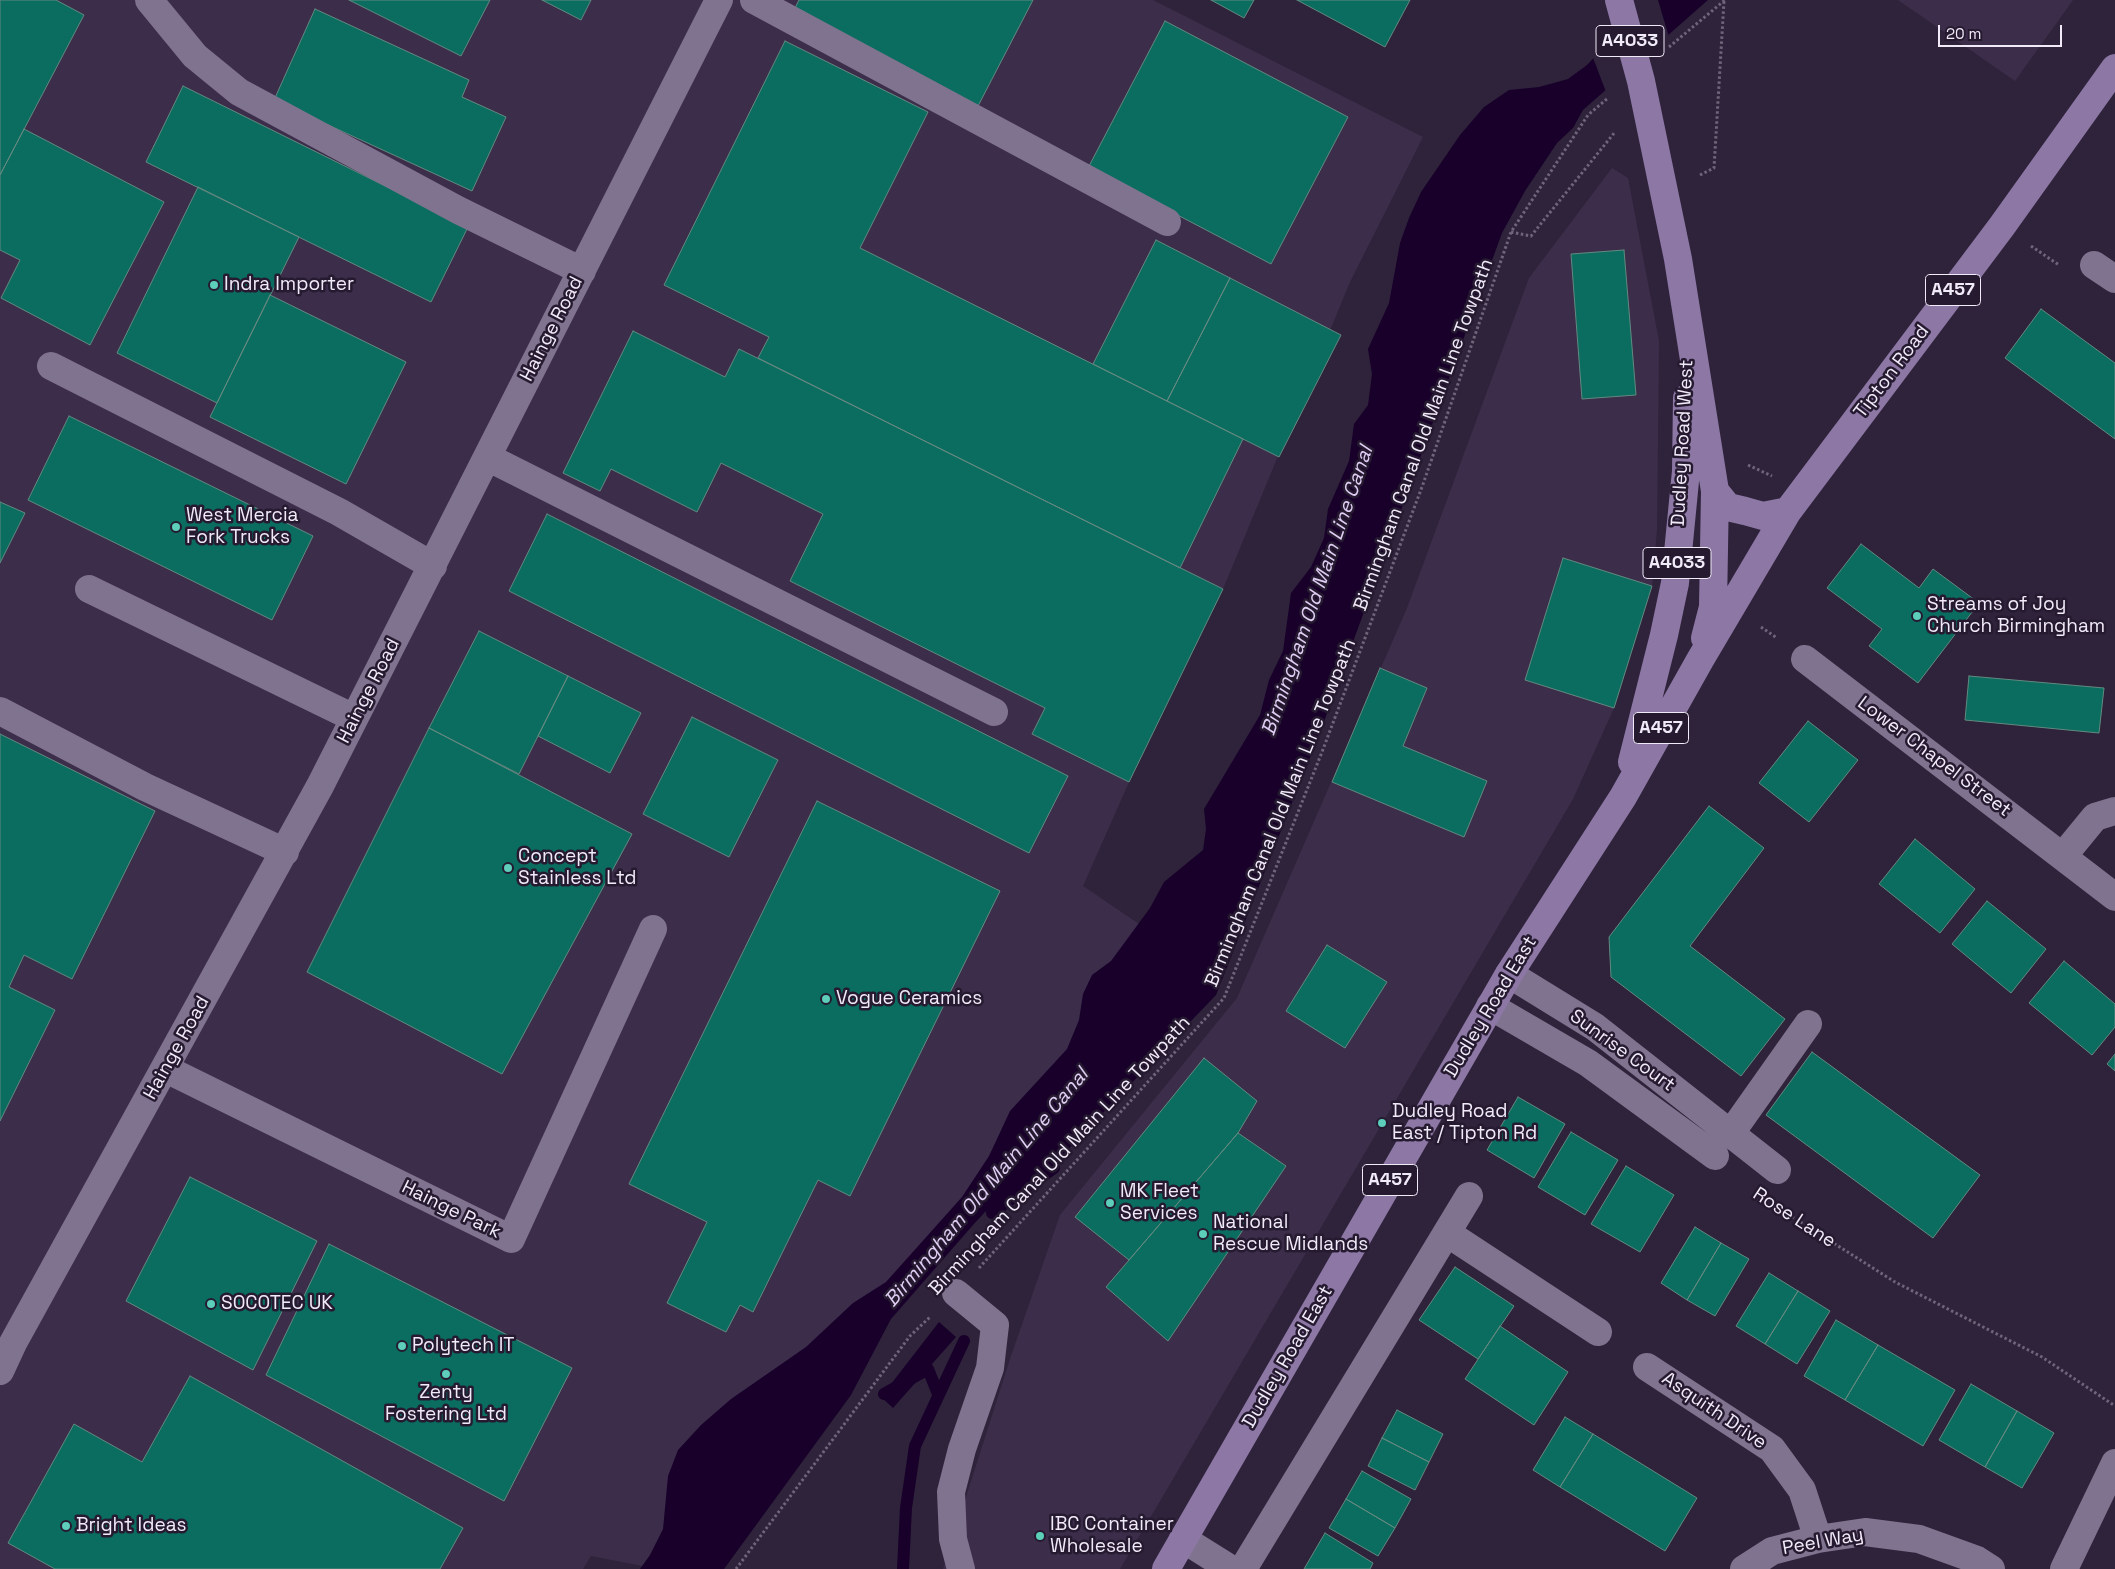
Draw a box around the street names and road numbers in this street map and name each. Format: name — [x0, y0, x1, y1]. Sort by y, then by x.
road number: A4033 — [1596, 26, 1664, 56]
street label: Birmingham Canal Old Main Line Towpath — [1349, 256, 1499, 614]
street label: Hainge Road — [516, 273, 588, 385]
road number: A457 — [1926, 274, 1980, 306]
street label: Tipton Road — [1850, 321, 1934, 423]
street label: Dudley Road West — [1667, 359, 1699, 527]
road number: A4033 — [1643, 548, 1711, 578]
street label: Hainge Road — [333, 635, 405, 747]
street label: Birmingham Canal Old Main Line Towpath — [1201, 636, 1361, 990]
street label: Lower Chapel Street — [1853, 692, 2015, 822]
road number: A457 — [1634, 712, 1688, 744]
street label: Dudley Road East — [1440, 932, 1542, 1082]
street label: Hainge Road — [139, 992, 215, 1104]
street label: Sunrise Court — [1565, 1005, 1679, 1097]
street label: Birmingham Canal Old Main Line Towpath — [924, 1012, 1196, 1300]
road number: A457 — [1362, 1164, 1418, 1196]
street label: Hainge Park — [398, 1176, 504, 1244]
street label: Rose Lane — [1748, 1183, 1840, 1253]
street label: Dudley Road East — [1238, 1282, 1338, 1432]
street label: Asquith Drive — [1657, 1368, 1771, 1454]
street label: Peel Way — [1781, 1524, 1865, 1560]

